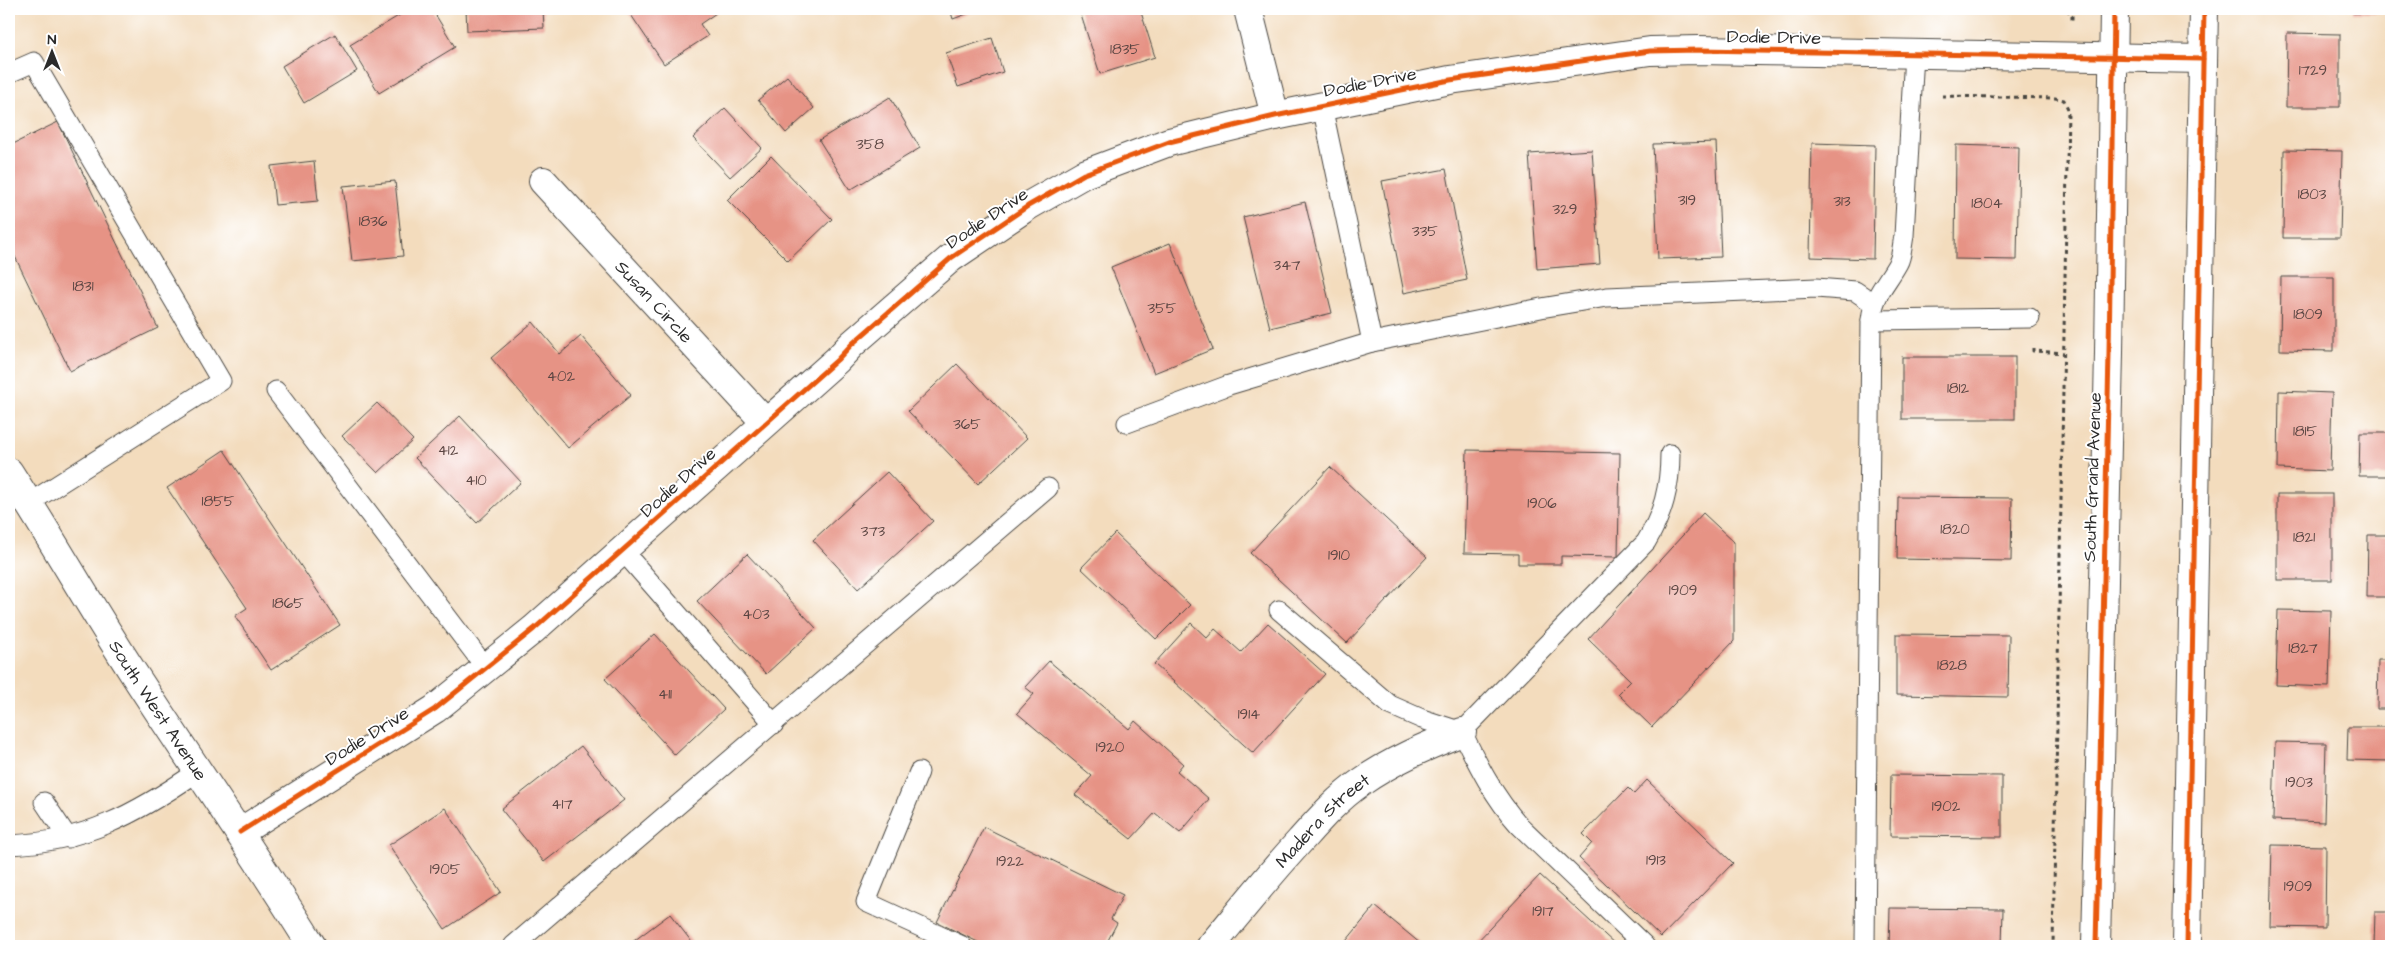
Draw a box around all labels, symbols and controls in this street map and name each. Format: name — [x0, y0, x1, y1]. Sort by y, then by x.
street label: Dodie Drive — [1727, 24, 1822, 51]
north arrow — [28, 28, 78, 78]
text: N — [48, 30, 57, 50]
house number: 1835 — [1110, 39, 1140, 60]
house number: 1729 — [2299, 60, 2327, 81]
street label: Dodie Drive — [1322, 61, 1419, 104]
house number: 358 — [856, 134, 884, 155]
street label: Dodie Drive — [941, 182, 1033, 255]
house number: 1803 — [2298, 184, 2327, 205]
house number: 319 — [1678, 190, 1696, 211]
house number: 313 — [1833, 191, 1851, 212]
house number: 1804 — [1971, 193, 2003, 214]
house number: 329 — [1553, 199, 1577, 220]
house number: 1836 — [359, 211, 388, 232]
house number: 335 — [1412, 221, 1438, 242]
street label: Susan Circle — [609, 255, 699, 349]
house number: 347 — [1273, 255, 1301, 276]
house number: 1831 — [72, 276, 94, 297]
house number: 355 — [1148, 298, 1177, 319]
house number: 1809 — [2293, 304, 2323, 325]
house number: 402 — [547, 366, 576, 387]
house number: 1812 — [1947, 378, 1969, 399]
street label: South Grand Avenue — [2077, 392, 2108, 562]
house number: 365 — [953, 414, 981, 435]
house number: 1815 — [2293, 421, 2317, 442]
house number: 412 — [438, 440, 459, 461]
street label: Dodie Drive — [635, 441, 722, 523]
house number: 410 — [465, 470, 487, 491]
house number: 1855 — [202, 491, 235, 512]
house number: 1906 — [1527, 493, 1557, 514]
house number: 1820 — [1940, 519, 1970, 540]
house number: 373 — [861, 521, 886, 542]
house number: 1821 — [2293, 527, 2315, 548]
house number: 1910 — [1328, 545, 1350, 566]
house number: 1909 — [1669, 580, 1697, 601]
house number: 1865 — [272, 593, 304, 614]
house number: 403 — [742, 604, 770, 625]
street label: South West Avenue — [103, 636, 213, 786]
house number: 1827 — [2288, 638, 2318, 659]
house number: 1828 — [1937, 655, 1967, 676]
house number: 411 — [658, 684, 672, 705]
street label: Dodie Drive — [321, 701, 414, 772]
house number: 1914 — [1238, 704, 1260, 725]
house number: 1920 — [1096, 737, 1125, 758]
street label: Madera Street — [1270, 767, 1375, 874]
house number: 1903 — [2285, 772, 2313, 793]
house number: 417 — [551, 794, 573, 815]
house number: 1902 — [1932, 796, 1961, 817]
house number: 1913 — [1646, 850, 1666, 871]
house number: 1922 — [996, 851, 1024, 872]
house number: 1905 — [430, 859, 461, 880]
house number: 1909 — [2284, 876, 2312, 897]
house number: 1917 — [1532, 901, 1554, 922]

